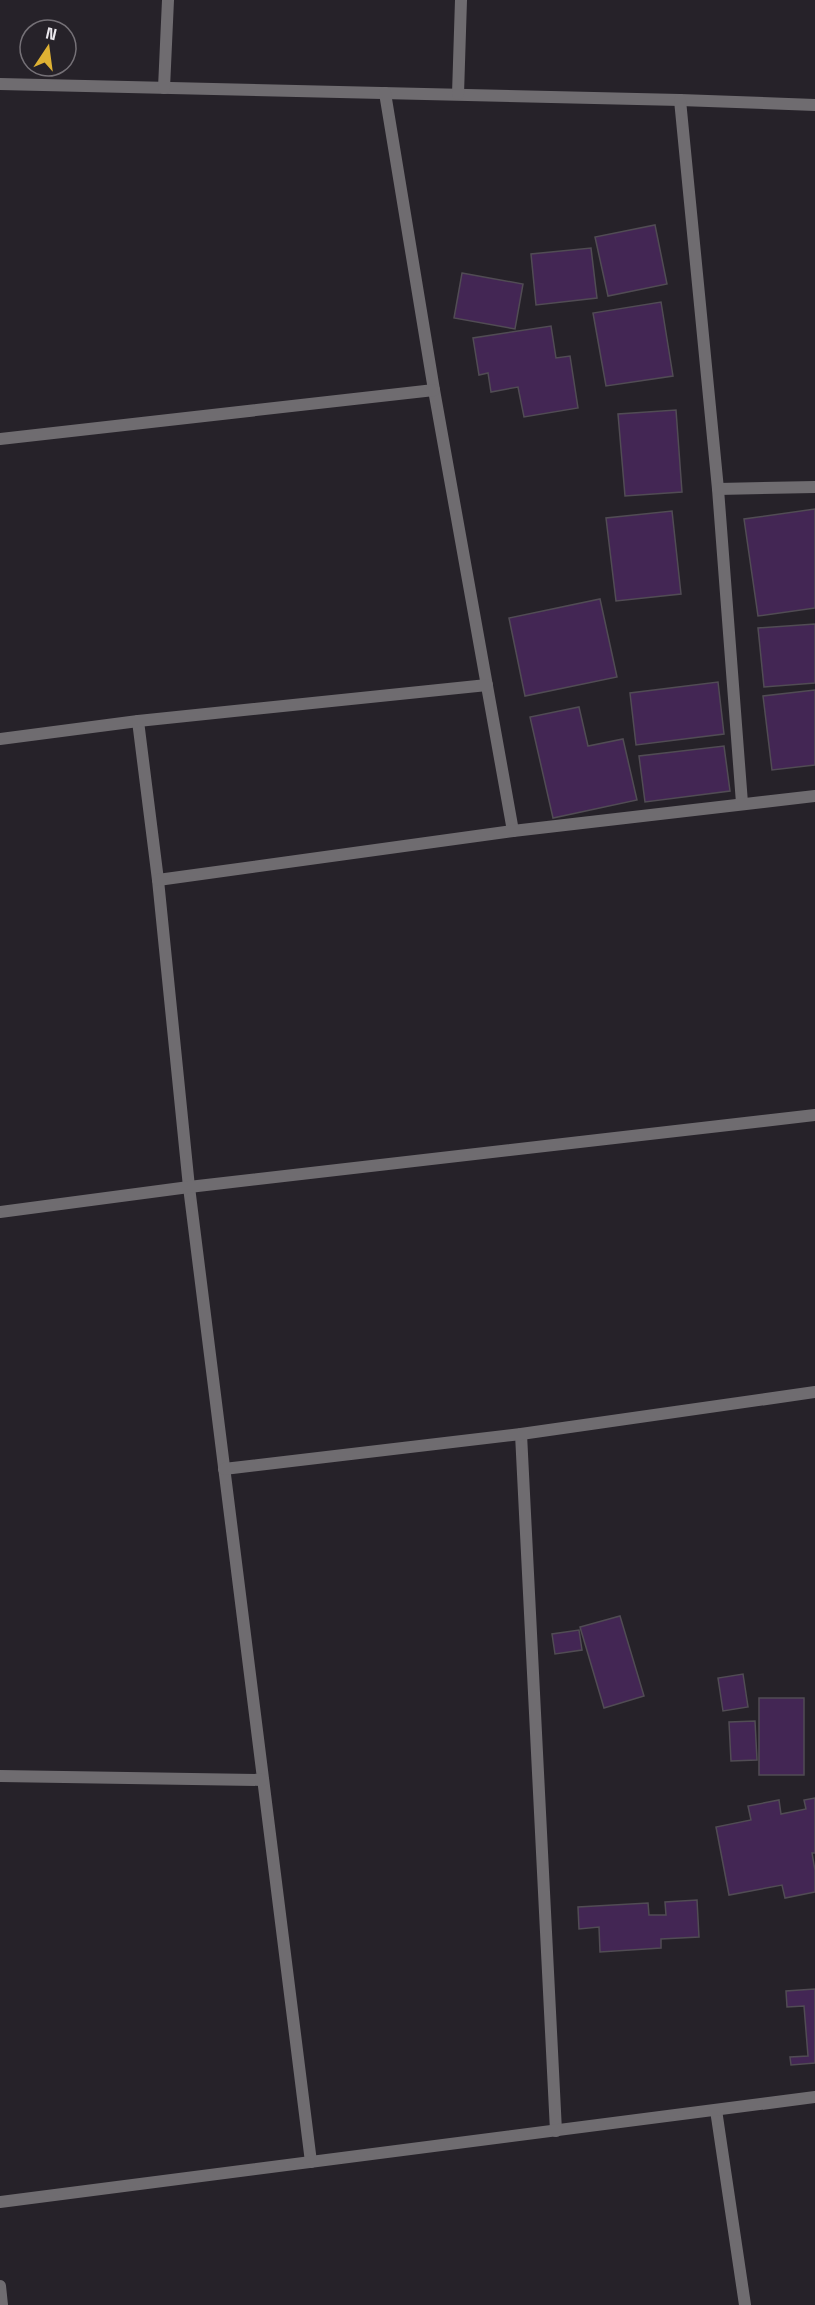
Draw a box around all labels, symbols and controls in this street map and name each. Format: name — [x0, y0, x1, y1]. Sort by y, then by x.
north arrow — [18, 18, 78, 78]
text: N — [44, 22, 59, 45]

